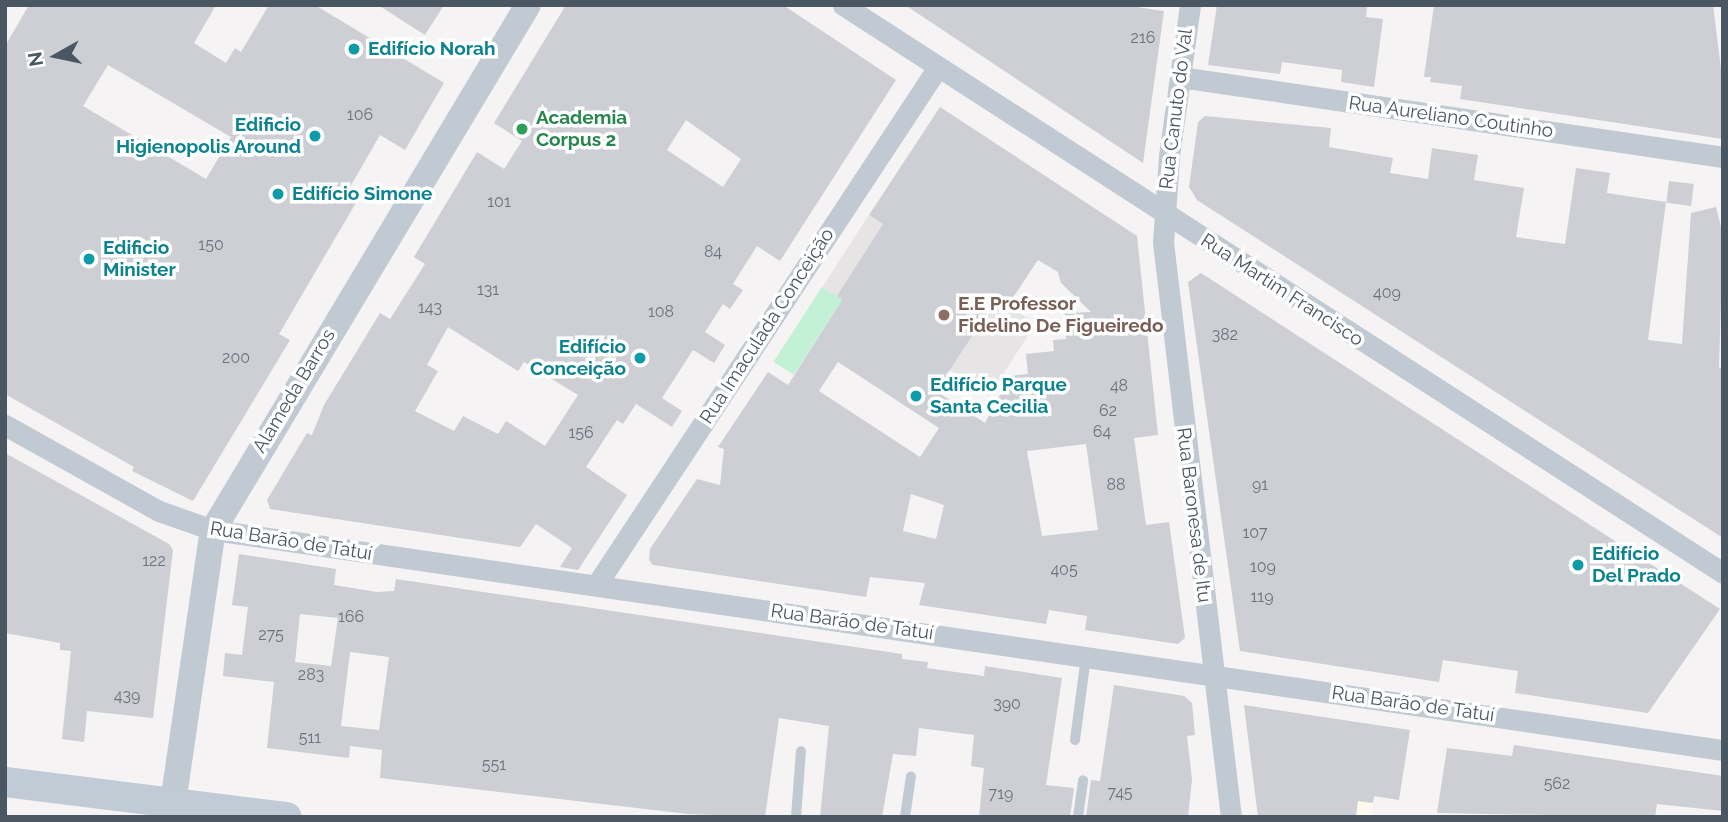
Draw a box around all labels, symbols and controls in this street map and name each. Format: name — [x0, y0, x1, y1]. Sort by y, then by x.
north arrow — [21, 21, 91, 91]
street label: Rua Canuto do Val — [1155, 27, 1197, 191]
house number: 216 — [1131, 28, 1155, 48]
place label: Edifício Norah — [368, 38, 495, 60]
marker: Edifício Norah — [346, 41, 362, 57]
text: N — [23, 50, 47, 68]
street label: Rua Aureliano Coutinho — [1347, 91, 1555, 143]
house number: 106 — [347, 105, 373, 125]
place label: Academia Corpus 2 — [536, 107, 627, 151]
place label: Edificio Higienopolis Around — [115, 114, 301, 158]
marker: Academia Corpus 2 — [514, 121, 530, 137]
marker: Edificio Higienopolis Around — [307, 128, 323, 144]
place label: Edifício Simone — [292, 183, 432, 205]
marker: Edifício Simone — [270, 186, 286, 202]
house number: 101 — [487, 192, 511, 212]
street label: Rua Imaculada Conceição — [695, 224, 839, 428]
street label: Rua Martim Francisco — [1197, 229, 1367, 351]
house number: 150 — [198, 235, 224, 255]
place label: Edificio Minister — [103, 237, 176, 281]
house number: 84 — [704, 242, 722, 262]
marker: Edificio Minister — [81, 251, 97, 267]
house number: 131 — [477, 280, 499, 300]
house number: 409 — [1373, 283, 1401, 303]
place label: E.E Professor Fidelino De Figueiredo — [958, 293, 1163, 337]
house number: 143 — [418, 298, 442, 318]
house number: 108 — [648, 302, 674, 322]
marker: E.E Professor Fidelino De Figueiredo — [936, 307, 952, 323]
street label: Alameda Barros — [248, 325, 340, 457]
house number: 382 — [1212, 325, 1238, 345]
place label: Edifício Conceição — [530, 336, 626, 380]
house number: 200 — [222, 348, 250, 368]
marker: Edifício Conceição — [632, 350, 648, 366]
place label: Edifício Parque Santa Cecilia — [930, 374, 1067, 418]
house number: 48 — [1110, 376, 1128, 396]
marker: Edifício Parque Santa Cecilia — [908, 388, 924, 404]
house number: 62 — [1099, 401, 1117, 421]
house number: 64 — [1093, 422, 1111, 442]
house number: 156 — [568, 423, 594, 443]
street label: Rua Baronesa de Itu — [1172, 426, 1216, 604]
house number: 88 — [1107, 475, 1125, 495]
house number: 91 — [1252, 475, 1268, 495]
street label: Rua Barão de Tatuí — [208, 517, 374, 565]
house number: 107 — [1242, 523, 1268, 543]
place label: Edifício Del Prado — [1592, 543, 1681, 587]
house number: 122 — [142, 551, 166, 571]
house number: 109 — [1250, 557, 1276, 577]
marker: Edifício Del Prado — [1570, 557, 1586, 573]
house number: 405 — [1050, 560, 1078, 580]
house number: 119 — [1250, 587, 1274, 607]
street label: Rua Barão de Tatuí — [769, 599, 935, 645]
house number: 166 — [338, 607, 364, 627]
house number: 275 — [258, 625, 284, 645]
house number: 283 — [298, 665, 324, 685]
street label: Rua Barão de Tatuí — [1330, 681, 1496, 727]
house number: 439 — [114, 686, 140, 706]
house number: 390 — [993, 694, 1021, 714]
house number: 511 — [299, 728, 321, 748]
house number: 551 — [482, 755, 506, 775]
house number: 562 — [1544, 774, 1570, 794]
house number: 745 — [1107, 783, 1133, 803]
house number: 719 — [989, 784, 1013, 804]

